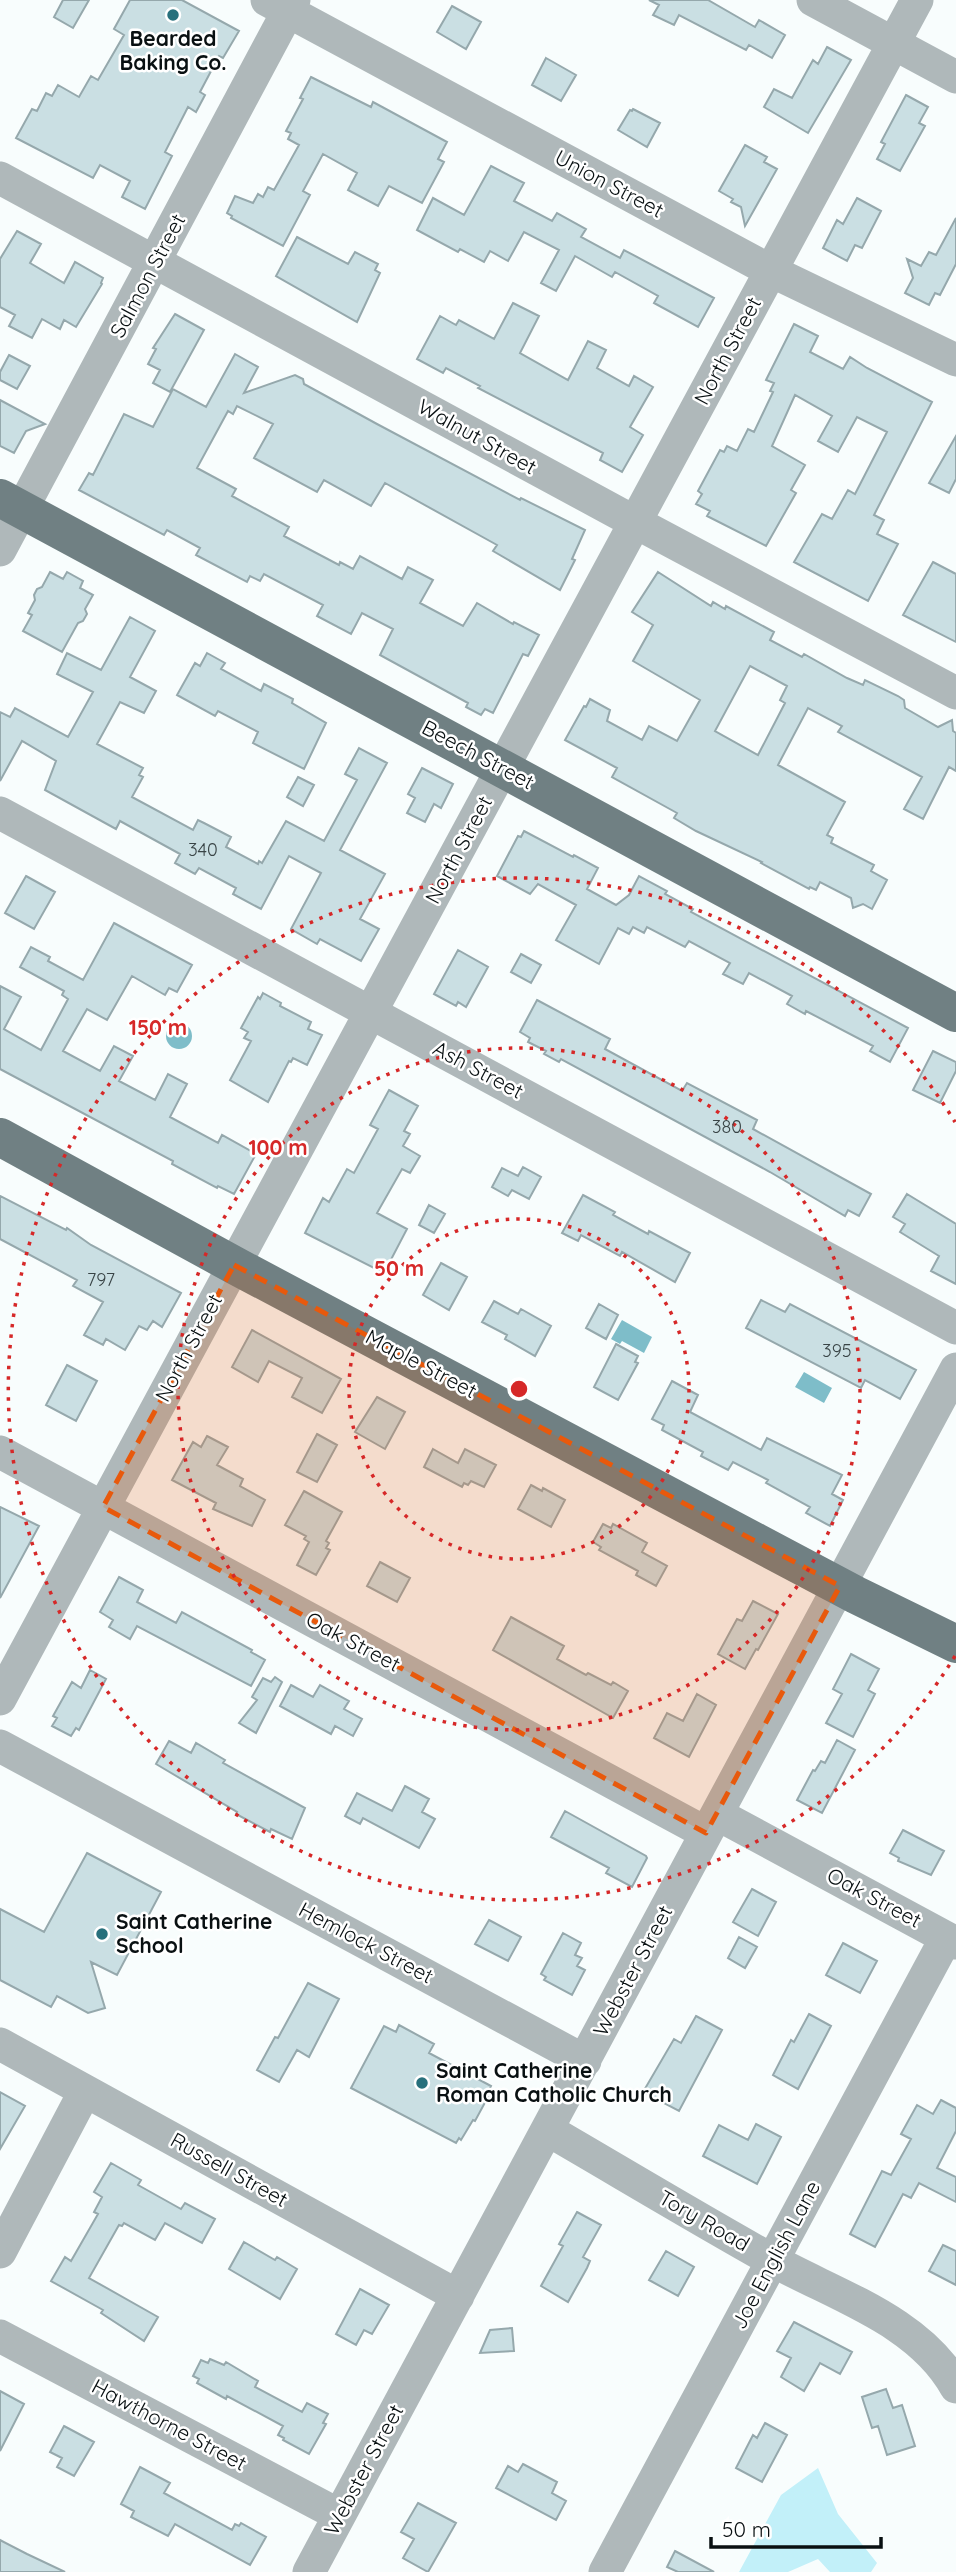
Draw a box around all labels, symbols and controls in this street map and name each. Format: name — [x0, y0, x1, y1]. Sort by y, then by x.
marker: Bearded Baking Co. — [165, 7, 181, 23]
place label: Bearded Baking Co. — [119, 25, 227, 75]
street label: Union Street — [551, 144, 668, 223]
street label: Salmon Street — [104, 209, 191, 342]
street label: North Street — [688, 292, 766, 409]
street label: Walnut Street — [413, 393, 542, 479]
street label: Beech Street — [418, 714, 539, 795]
street label: North Street — [419, 791, 497, 908]
house number: 340 — [188, 838, 218, 861]
text: 150 m — [129, 1014, 187, 1040]
street label: Ash Street — [429, 1035, 528, 1104]
house number: 380 — [712, 1115, 742, 1138]
text: 100 m — [248, 1134, 308, 1160]
text: 50 m — [374, 1255, 424, 1281]
house number: 797 — [87, 1268, 115, 1291]
street label: North Street — [149, 1289, 227, 1406]
street label: Maple Street — [361, 1323, 482, 1403]
house number: 395 — [822, 1339, 852, 1362]
centre of rings — [507, 1377, 531, 1401]
street label: Oak Street — [302, 1605, 405, 1677]
street label: Oak Street — [823, 1861, 926, 1933]
street label: Hemlock Street — [295, 1896, 438, 1988]
street label: Webster Street — [587, 1901, 678, 2040]
place label: Saint Catherine School — [116, 1908, 272, 1958]
marker: Saint Catherine School — [94, 1926, 110, 1942]
place label: Saint Catherine Roman Catholic Church — [436, 2057, 672, 2107]
marker: Saint Catherine Roman Catholic Church — [414, 2075, 430, 2091]
street label: Russell Street — [166, 2126, 293, 2212]
street label: Joe English Lane — [725, 2176, 825, 2333]
street label: Tory Road — [654, 2184, 755, 2257]
street label: Hawthorne Street — [88, 2372, 251, 2476]
street label: Webster Street — [318, 2400, 409, 2539]
scale bar — [711, 2506, 881, 2550]
text: 50 m — [722, 2516, 771, 2542]

